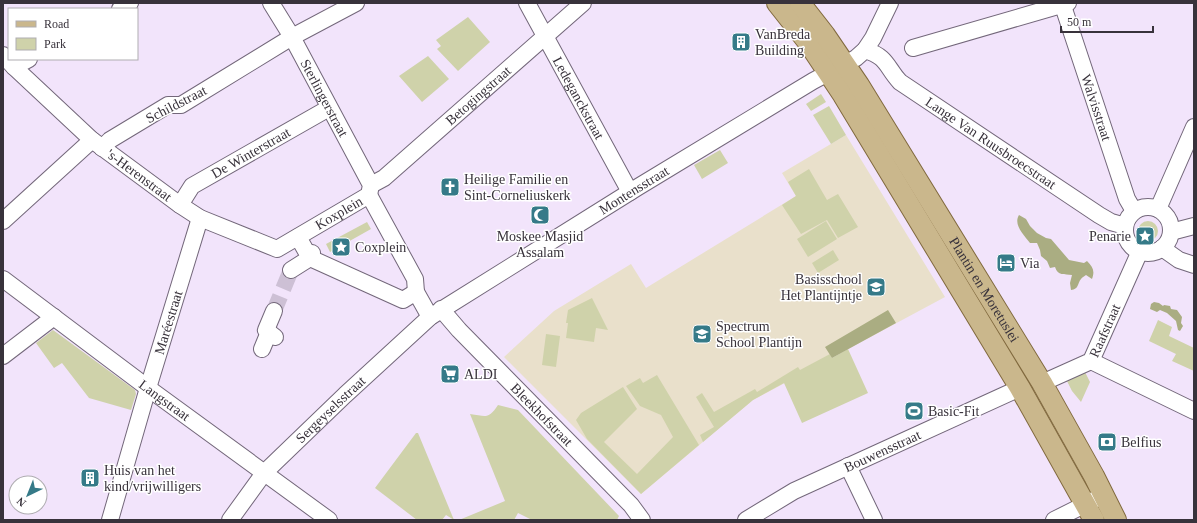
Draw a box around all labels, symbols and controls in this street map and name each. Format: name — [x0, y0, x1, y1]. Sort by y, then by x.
legend — [8, 8, 138, 60]
scale bar — [1061, 8, 1153, 34]
text: 50 m — [1067, 15, 1092, 29]
text: Road — [44, 17, 69, 31]
place label: VanBreda Building — [755, 27, 811, 58]
building icon: VanBreda Building — [730, 31, 752, 53]
text: Park — [44, 37, 66, 51]
street label: Ledeganckstraat — [550, 54, 607, 142]
street label: Sterlingerstraat — [297, 57, 351, 140]
street label: Betogingstraat — [443, 63, 514, 128]
street label: Walvisstraat — [1078, 73, 1114, 143]
street label: Schildstraat — [143, 83, 209, 126]
street label: Lange Van Ruusbroecstraat — [922, 94, 1059, 192]
street label: De Winterstraat — [209, 125, 293, 181]
street label: 's-Herenstraat — [104, 146, 175, 204]
street label: Montensstraat — [596, 163, 672, 218]
place label: Heilige Familie en Sint-Corneliuskerk — [464, 172, 571, 203]
church icon: Heilige Familie en Sint-Corneliuskerk — [439, 176, 461, 198]
street label: Koxplein — [313, 194, 365, 233]
mosque icon: Moskee Masjid Assalam — [529, 204, 551, 226]
place icon: Penarie — [1134, 225, 1156, 247]
place label: Moskee Masjid Assalam — [497, 229, 583, 260]
place label: Penarie — [1089, 229, 1131, 244]
street label: Plantin en Moretuslei — [946, 234, 1022, 345]
place icon: Coxplein — [330, 236, 352, 258]
place label: Coxplein — [355, 240, 406, 255]
hotel icon: Via — [995, 252, 1017, 274]
place label: Via — [1020, 256, 1040, 271]
place label: Basisschool Het Plantijntje — [781, 272, 862, 303]
school or university icon: Basisschool Het Plantijntje — [865, 276, 887, 298]
street label: Maréestraat — [152, 289, 185, 356]
street label: Raafstraat — [1087, 302, 1123, 360]
place label: Spectrum School Plantijn — [716, 319, 802, 350]
school or university icon: Spectrum School Plantijn — [691, 323, 713, 345]
supermarket icon: ALDI — [439, 363, 461, 385]
place label: ALDI — [464, 367, 498, 382]
street label: Sergeyselsstraat — [293, 373, 369, 446]
street label: Langstraat — [136, 377, 193, 424]
street label: Bleekhofstraat — [508, 380, 576, 449]
sports icon: Basic-Fit — [903, 400, 925, 422]
place label: Basic-Fit — [928, 404, 979, 419]
street label: Bouwensstraat — [842, 427, 923, 475]
bank icon: Belfius — [1096, 431, 1118, 453]
place label: Belfius — [1121, 435, 1161, 450]
place label: Huis van het kind/vrijwilligers — [104, 463, 201, 494]
building icon: Huis van het kind/vrijwilligers — [79, 467, 101, 489]
north arrow — [8, 475, 48, 515]
text: N — [14, 495, 28, 509]

